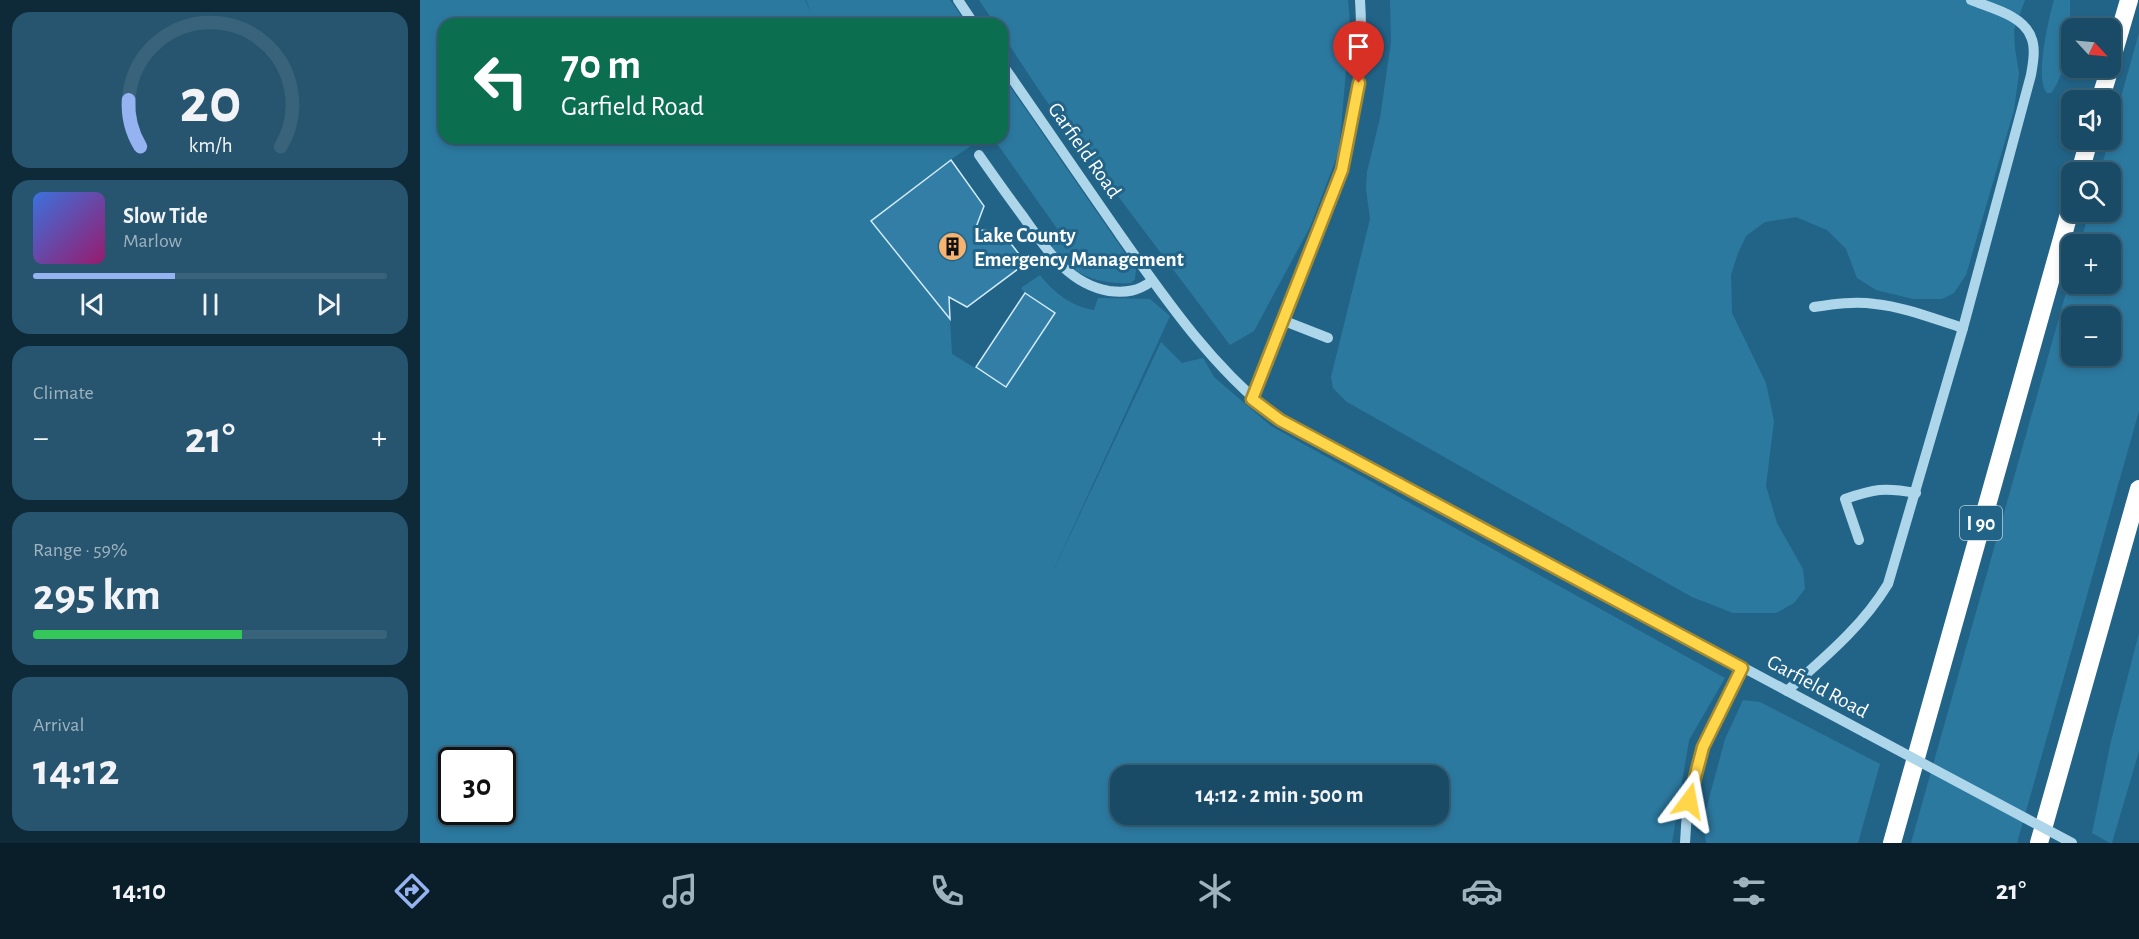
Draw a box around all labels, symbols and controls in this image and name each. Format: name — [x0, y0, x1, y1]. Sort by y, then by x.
north arrow — [2061, 18, 2121, 78]
map controls — [2061, 18, 2121, 366]
pin — [1333, 21, 1384, 83]
icon: arrive — [1342, 30, 1375, 63]
icon: left — [462, 42, 540, 120]
text: 70 m — [561, 44, 641, 86]
text: 20 — [179, 71, 241, 133]
button: sound — [2061, 90, 2121, 150]
text: Garfield Road — [561, 93, 704, 120]
street label: Garfield Road — [1044, 99, 1125, 202]
text: km/h — [188, 135, 232, 156]
button: search — [2061, 162, 2121, 222]
text: Slow Tide — [123, 205, 208, 227]
place label: Lake County Emergency Management — [974, 225, 1184, 270]
text: Marlow — [123, 231, 182, 251]
building icon: Lake County Emergency Management — [937, 231, 969, 263]
button: + — [2061, 234, 2121, 294]
icon: previous — [76, 288, 109, 321]
icon: pause — [194, 288, 227, 321]
icon: next — [312, 288, 345, 321]
button: − — [2061, 306, 2121, 366]
text: Climate — [33, 383, 94, 403]
text: 21° — [185, 416, 235, 461]
text: − — [33, 422, 49, 455]
text: + — [371, 422, 387, 455]
road number: I 90 — [1960, 506, 2002, 540]
text: Range · 59% — [33, 540, 127, 560]
text: 295 km — [33, 573, 161, 618]
street label: Garfield Road — [1764, 651, 1872, 722]
text: Arrival — [33, 715, 84, 735]
speed limit sign: 30 — [438, 747, 516, 825]
text: 14:12 — [33, 748, 120, 793]
position arrow — [1657, 769, 1721, 833]
text: 14:12 · 2 min · 500 m — [1196, 784, 1364, 806]
icon: directions — [391, 870, 433, 912]
icon: music — [659, 870, 701, 912]
icon: phone — [926, 870, 968, 912]
icon: climate — [1194, 870, 1236, 912]
icon: car — [1461, 870, 1503, 912]
icon: filters — [1728, 870, 1770, 912]
text: 14:10 — [113, 877, 166, 904]
text: 21° — [1996, 877, 2026, 904]

